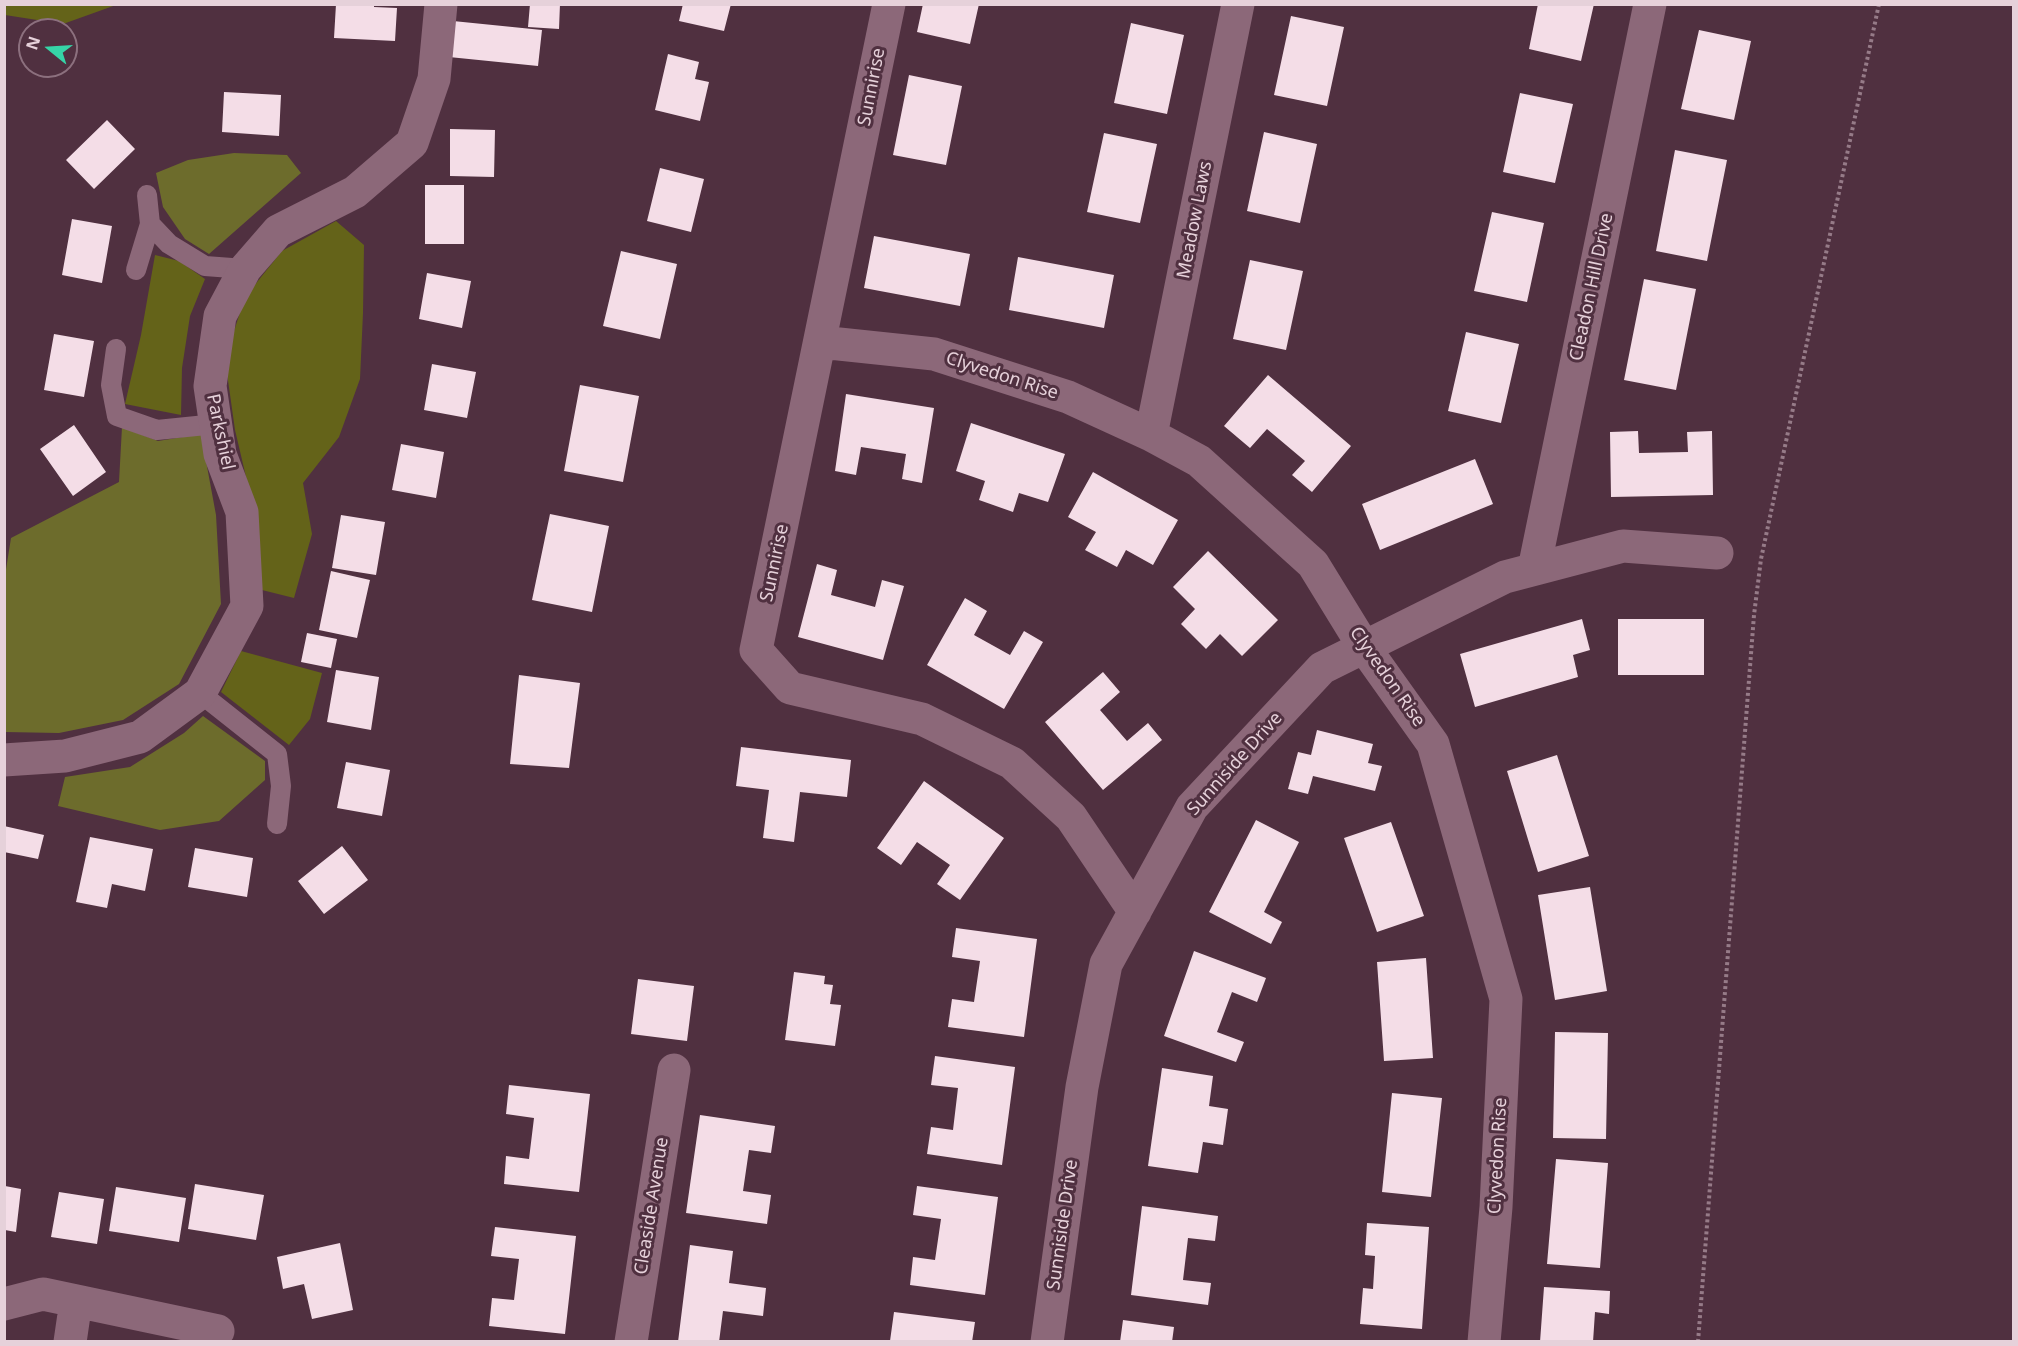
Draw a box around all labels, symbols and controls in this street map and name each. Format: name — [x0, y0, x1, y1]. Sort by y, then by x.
north arrow — [18, 18, 78, 78]
text: N — [20, 33, 45, 53]
street label: Sunnirise — [854, 46, 890, 128]
street label: Meadow Laws — [1173, 159, 1217, 281]
street label: Cleadon Hill Drive — [1566, 211, 1618, 363]
street label: Clyvedon Rise — [943, 348, 1061, 404]
street label: Parkshiel — [201, 392, 239, 472]
street label: Sunnirise — [756, 522, 794, 604]
street label: Clyvedon Rise — [1345, 623, 1429, 731]
street label: Sunniside Drive — [1183, 708, 1287, 820]
street label: Clyvedon Rise — [1484, 1097, 1512, 1215]
street label: Cleaside Avenue — [630, 1136, 674, 1276]
street label: Sunniside Drive — [1043, 1158, 1083, 1292]

